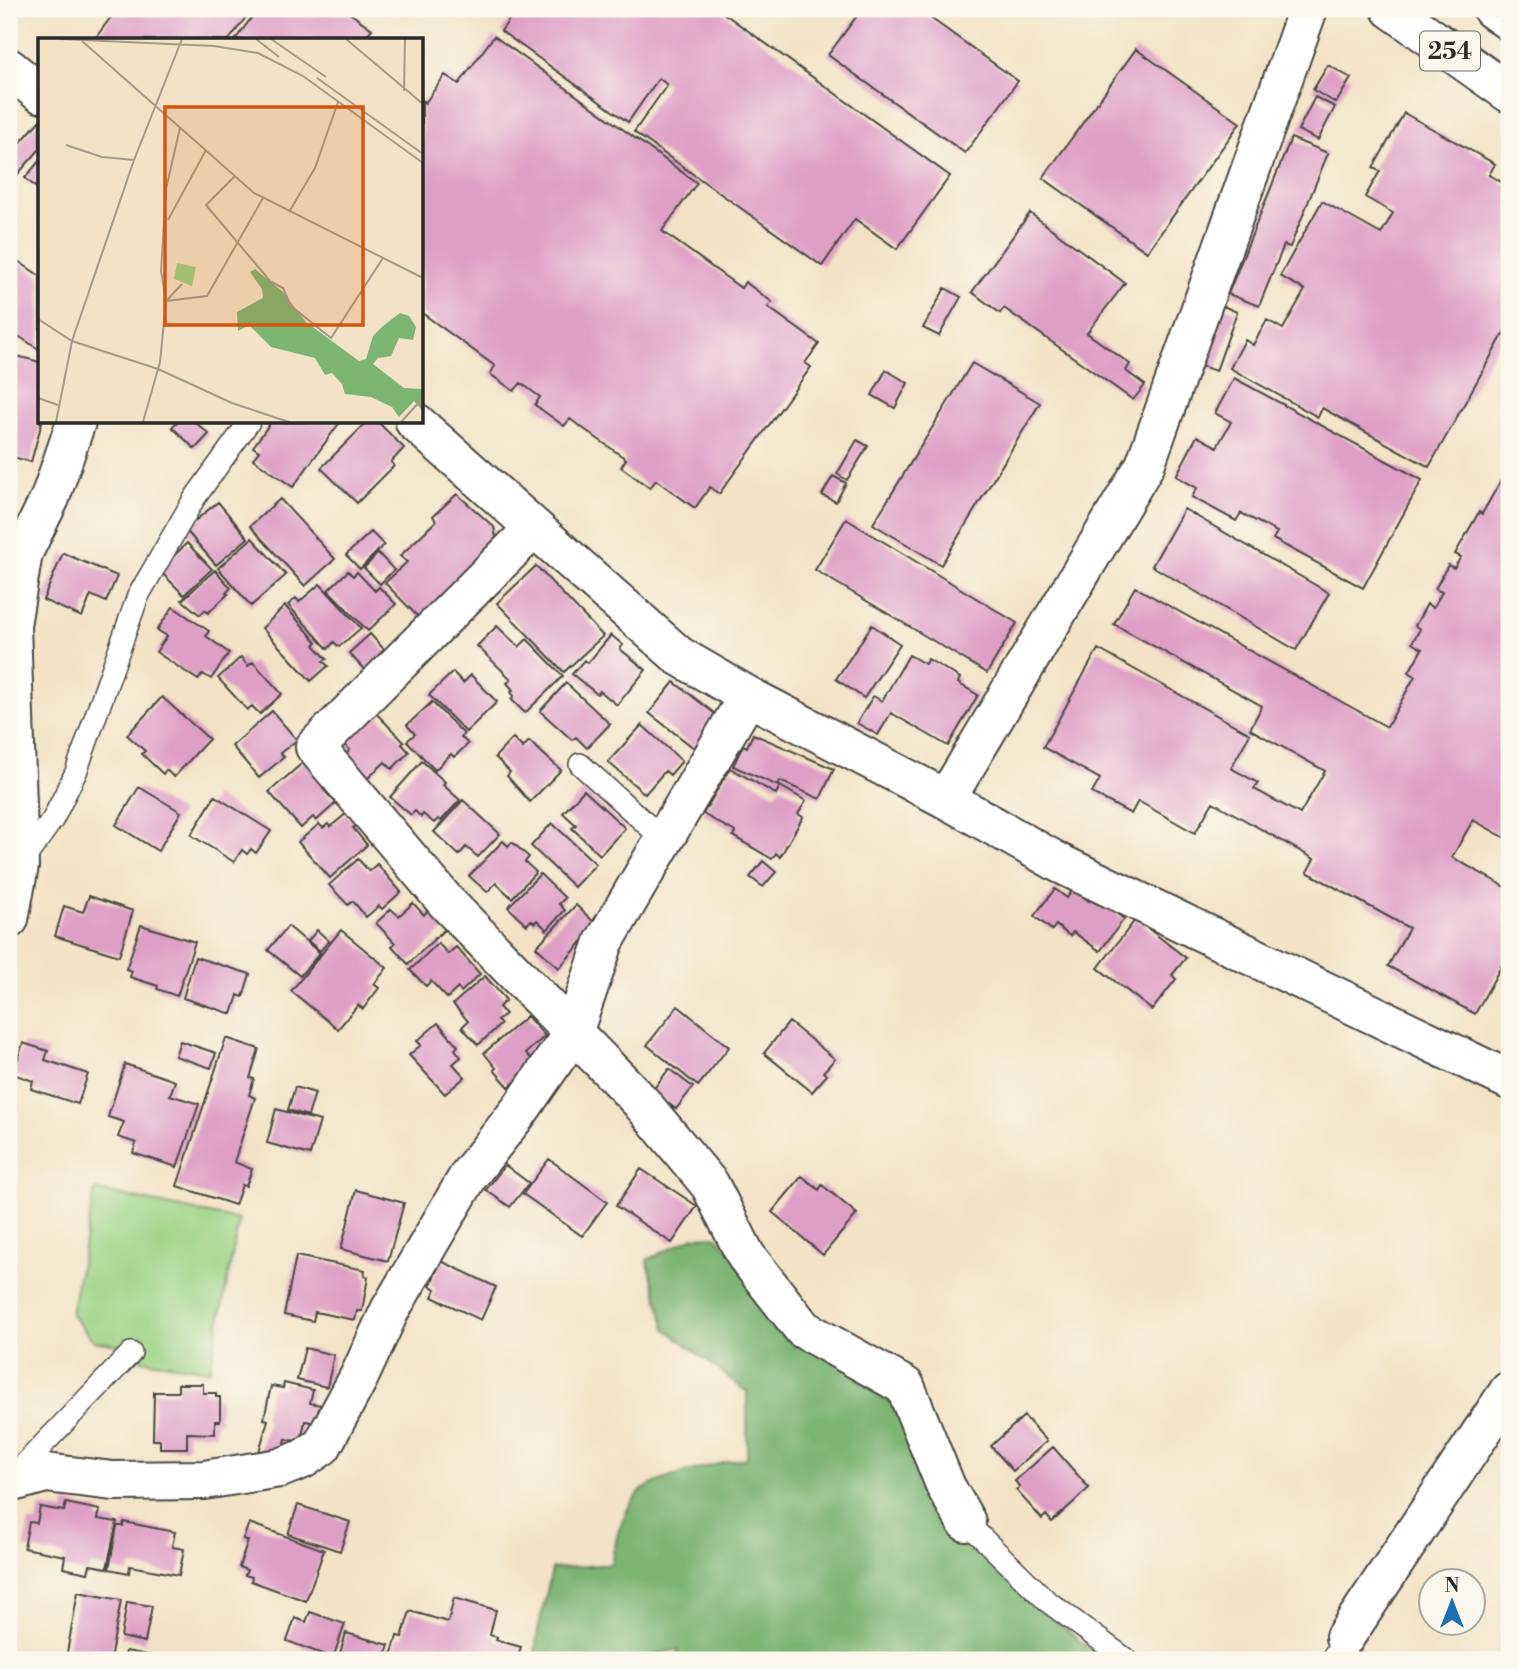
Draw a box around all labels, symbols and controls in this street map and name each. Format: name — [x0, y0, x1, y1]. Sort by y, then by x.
road number: 254 — [1420, 32, 1480, 70]
inset map — [38, 38, 424, 424]
north arrow — [1416, 1568, 1486, 1638]
text: N — [1444, 1574, 1460, 1598]

